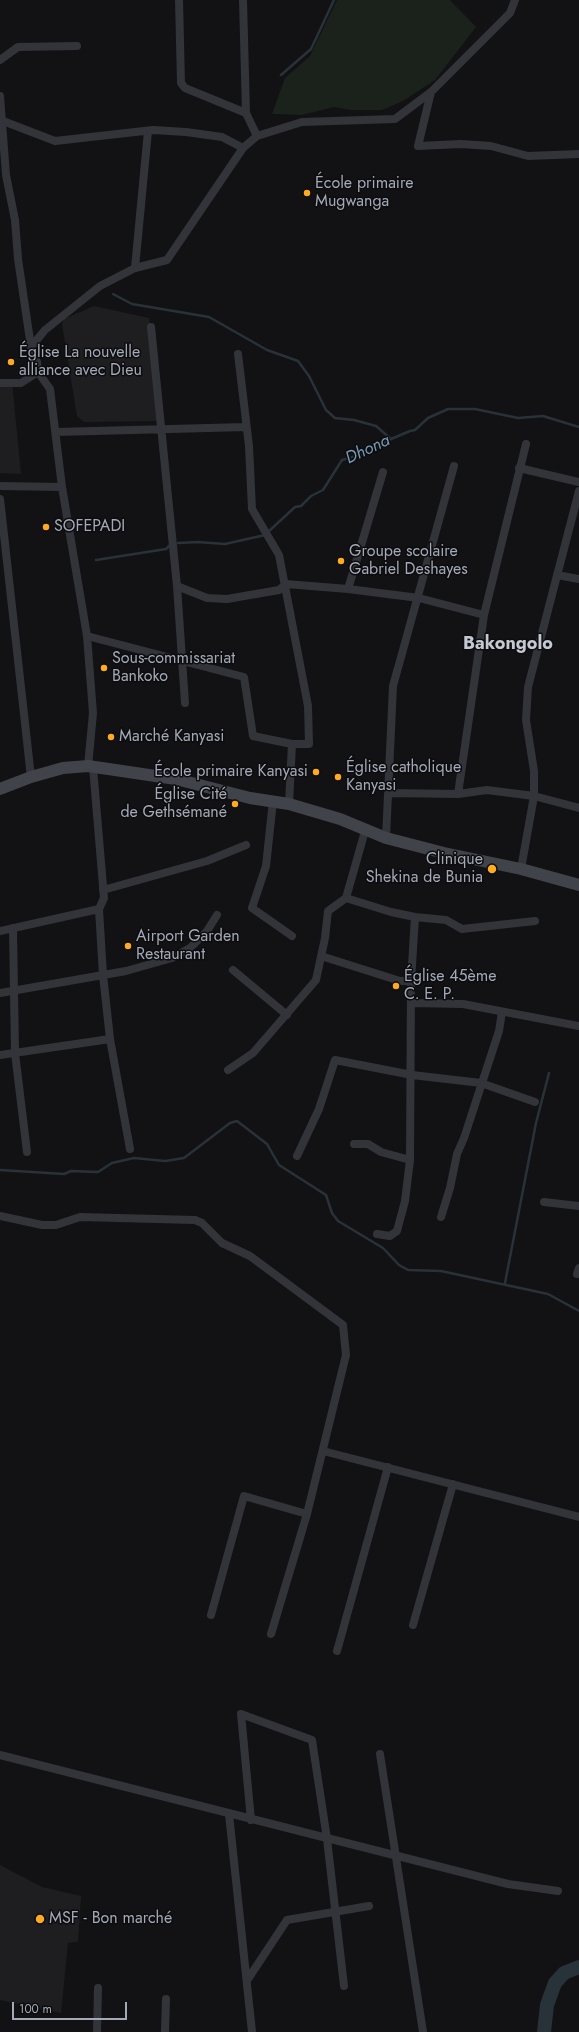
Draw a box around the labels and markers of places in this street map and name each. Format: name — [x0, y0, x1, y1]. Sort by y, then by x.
place label: École primaire Mugwanga — [315, 174, 413, 212]
marker: École primaire Mugwanga — [302, 188, 312, 198]
place label: Église La nouvelle alliance avec Dieu — [19, 343, 142, 381]
marker: Église La nouvelle alliance avec Dieu — [6, 357, 16, 367]
place label: SOFEPADI — [54, 517, 125, 537]
marker: SOFEPADI — [41, 522, 51, 532]
place label: Groupe scolaire Gabriel Deshayes — [349, 542, 468, 580]
marker: Groupe scolaire Gabriel Deshayes — [336, 556, 346, 566]
place label: Sous-commissariat Bankoko — [112, 649, 235, 687]
marker: Sous-commissariat Bankoko — [99, 663, 109, 673]
place label: Marché Kanyasi — [119, 727, 224, 747]
marker: Marché Kanyasi — [106, 732, 116, 742]
place label: Église catholique Kanyasi — [346, 758, 461, 796]
place label: École primaire Kanyasi — [154, 762, 308, 782]
marker: École primaire Kanyasi — [311, 767, 321, 777]
marker: Église catholique Kanyasi — [333, 772, 343, 782]
place label: Église Cité de Gethsémané — [120, 785, 227, 823]
marker: Église Cité de Gethsémané — [230, 799, 240, 809]
place label: Clinique Shekina de Bunia — [366, 850, 483, 888]
marker: Clinique Shekina de Bunia — [486, 863, 498, 875]
place label: Airport Garden Restaurant — [136, 927, 240, 965]
marker: Airport Garden Restaurant — [123, 941, 133, 951]
place label: Église 45ème C. E. P. — [404, 967, 497, 1005]
marker: Église 45ème C. E. P. — [391, 981, 401, 991]
place label: MSF - Bon marché — [49, 1909, 172, 1929]
marker: MSF - Bon marché — [34, 1913, 46, 1925]

